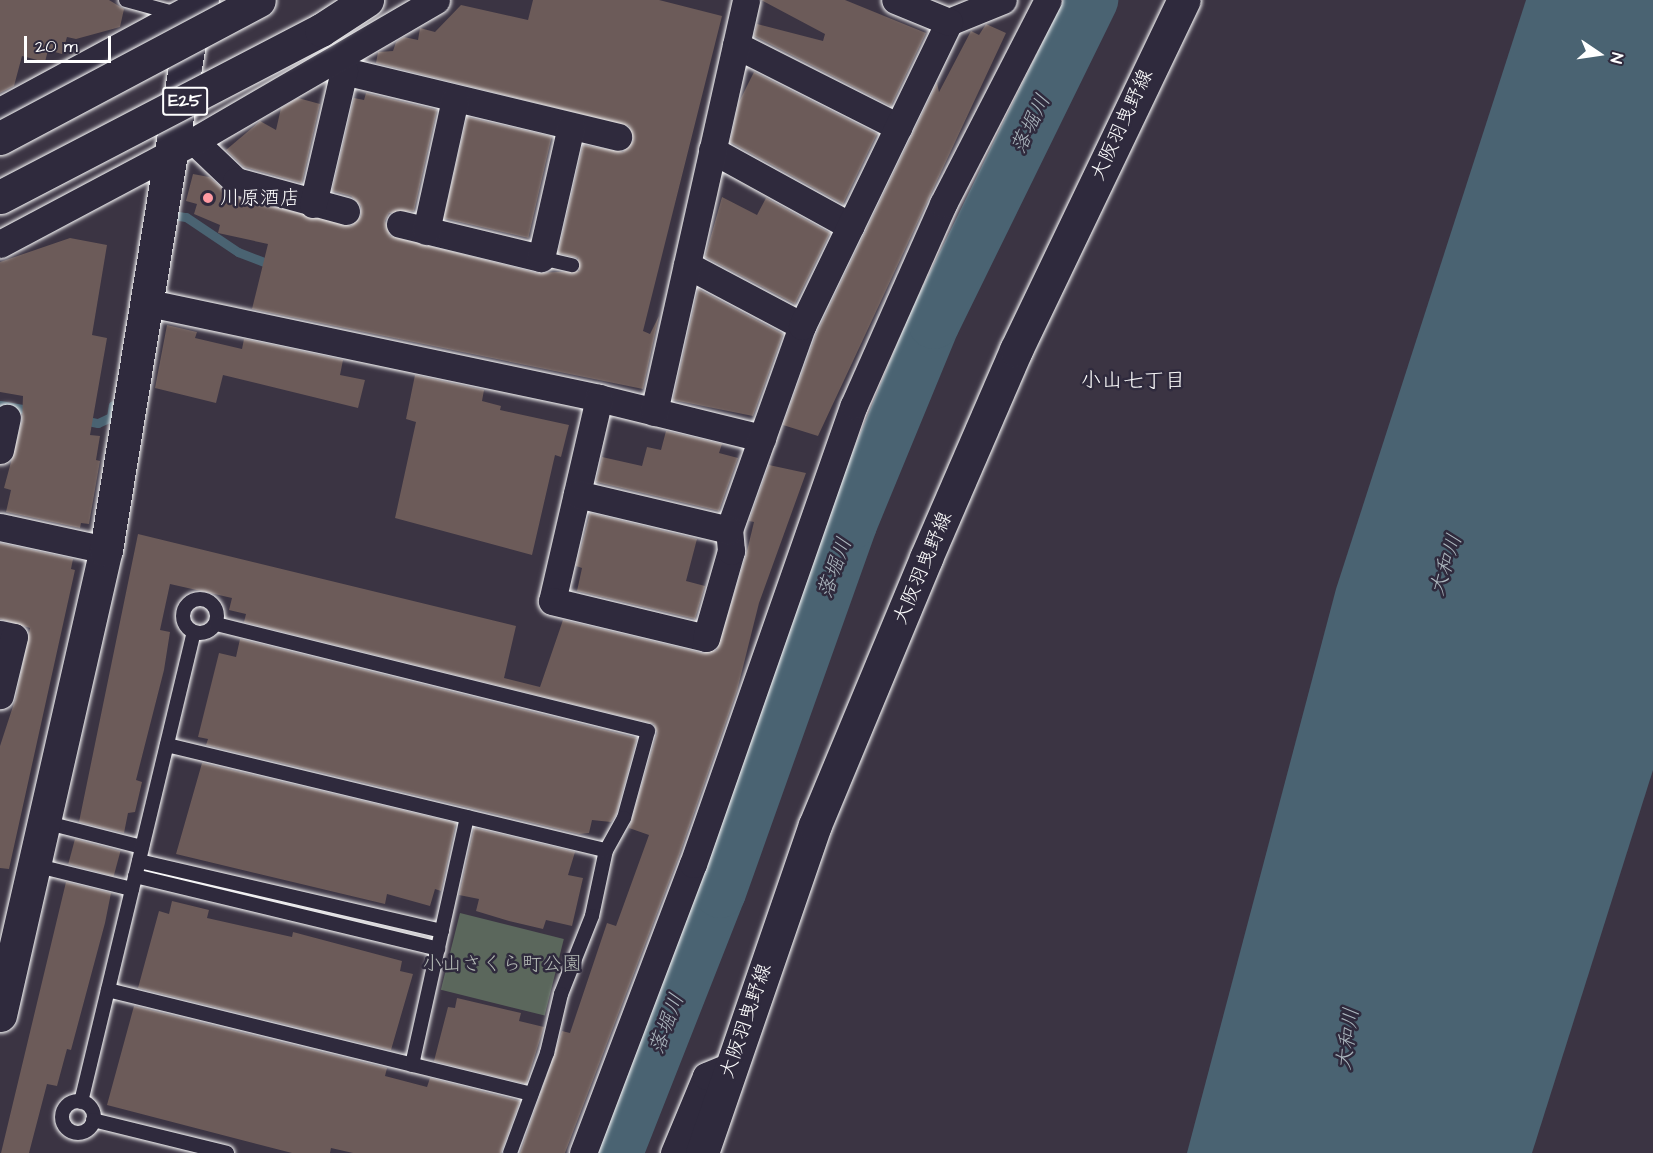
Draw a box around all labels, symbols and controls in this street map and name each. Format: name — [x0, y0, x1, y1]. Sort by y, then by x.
scale bar — [27, 24, 114, 62]
north arrow — [1569, 24, 1629, 84]
text: 20 m — [35, 34, 78, 59]
text: N — [1605, 51, 1628, 65]
street label: 大阪羽曳野線 — [1086, 66, 1158, 184]
road number: E25 — [161, 86, 209, 116]
water label: 落堀川 — [1006, 90, 1056, 158]
place label: 川原酒店 — [220, 186, 300, 210]
marker: 川原酒店 — [201, 191, 215, 205]
district label: 小山七丁目 — [1081, 368, 1185, 394]
street label: 大阪羽曳野線 — [889, 508, 957, 628]
water label: 大和川 — [1424, 531, 1468, 599]
water label: 落堀川 — [812, 534, 858, 602]
park label: 小山さくら町公園 — [422, 952, 582, 976]
street label: 大阪羽曳野線 — [715, 960, 777, 1082]
water label: 落堀川 — [644, 990, 690, 1058]
water label: 大和川 — [1331, 1006, 1365, 1072]

